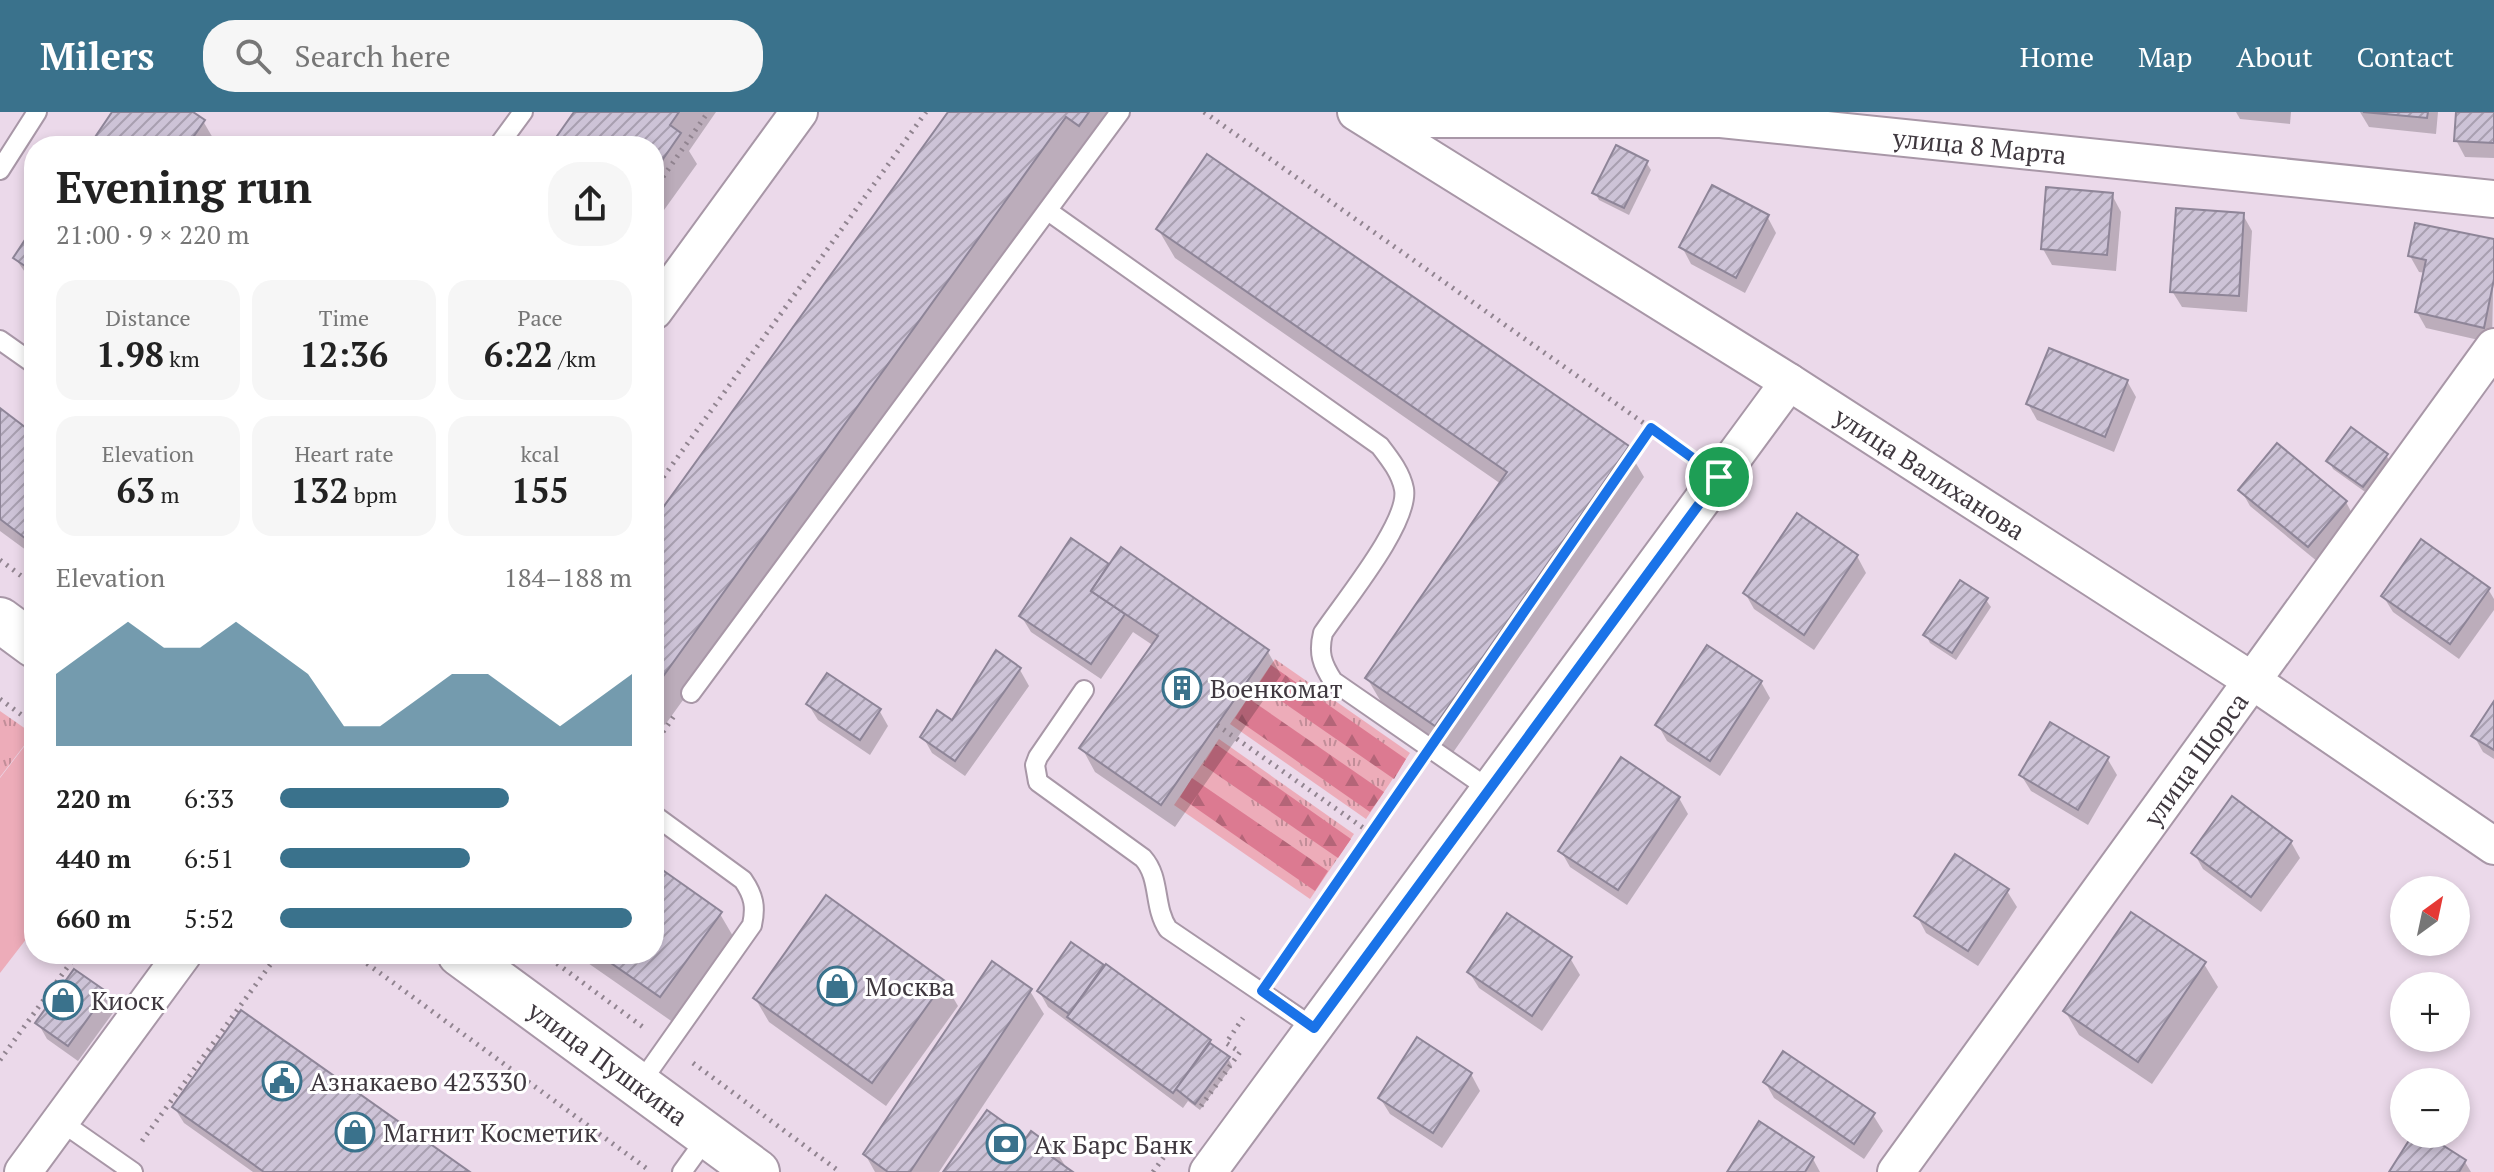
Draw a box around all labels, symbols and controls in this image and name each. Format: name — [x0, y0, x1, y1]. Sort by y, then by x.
search box — [203, 20, 763, 92]
text: Milers — [40, 31, 155, 81]
icon: search — [231, 34, 275, 78]
text: Search here — [295, 36, 451, 76]
text: Home — [2020, 38, 2094, 75]
text: Map — [2138, 38, 2192, 75]
text: About — [2236, 38, 2313, 75]
text: Contact — [2357, 38, 2454, 75]
street label: улица 8 Марта — [1890, 120, 2068, 172]
text: Evening run — [56, 157, 312, 216]
button: share — [548, 162, 632, 246]
text: 21:00 · 9 × 220 m — [56, 217, 250, 251]
text: Distance — [106, 303, 191, 332]
text: Time — [319, 303, 369, 332]
text: Pace — [517, 303, 563, 332]
text: 1.98 — [96, 332, 164, 377]
text: 12:36 — [300, 332, 388, 377]
text: 6:22 — [484, 332, 553, 377]
text: km — [164, 344, 200, 373]
text: /km — [553, 344, 596, 373]
street label: улица Валиханова — [1827, 398, 2032, 547]
text: Elevation — [102, 439, 194, 468]
text: Heart rate — [295, 439, 393, 468]
text: kcal — [520, 439, 560, 468]
pin — [1685, 443, 1753, 511]
icon: arrive — [1697, 455, 1741, 499]
text: 63 — [117, 468, 155, 513]
text: 132 — [291, 468, 348, 513]
text: 155 — [511, 468, 569, 513]
text: m — [155, 480, 179, 509]
text: bpm — [348, 480, 397, 509]
text: Elevation — [56, 560, 165, 594]
text: 184–188 m — [504, 560, 632, 594]
building icon: Военкомат — [1161, 667, 1203, 709]
place label: Военкомат — [1210, 671, 1343, 705]
street label: улица Щорса — [2135, 685, 2255, 834]
text: 220 m — [56, 781, 131, 815]
text: 6:33 — [184, 781, 234, 815]
text: 440 m — [56, 841, 131, 875]
text: 6:51 — [184, 841, 234, 875]
north arrow — [2390, 876, 2470, 956]
map controls — [2390, 876, 2470, 1148]
text: 660 m — [56, 901, 131, 935]
text: 5:52 — [184, 901, 234, 935]
shop icon: Москва — [816, 965, 858, 1007]
place label: Москва — [865, 969, 955, 1003]
button: + — [2390, 972, 2470, 1052]
shop icon: Киоск — [42, 979, 84, 1021]
place label: Киоск — [91, 983, 165, 1017]
street label: улица Пушкина — [521, 992, 695, 1133]
public building icon: Азнакаево 423330 — [261, 1060, 303, 1102]
place label: Азнакаево 423330 — [310, 1064, 527, 1098]
button: − — [2390, 1068, 2470, 1148]
shop icon: Магнит Косметик — [334, 1111, 376, 1153]
place label: Магнит Косметик — [383, 1115, 599, 1149]
bank icon: Ак Барс Банк — [985, 1123, 1027, 1165]
place label: Ак Барс Банк — [1034, 1127, 1194, 1161]

